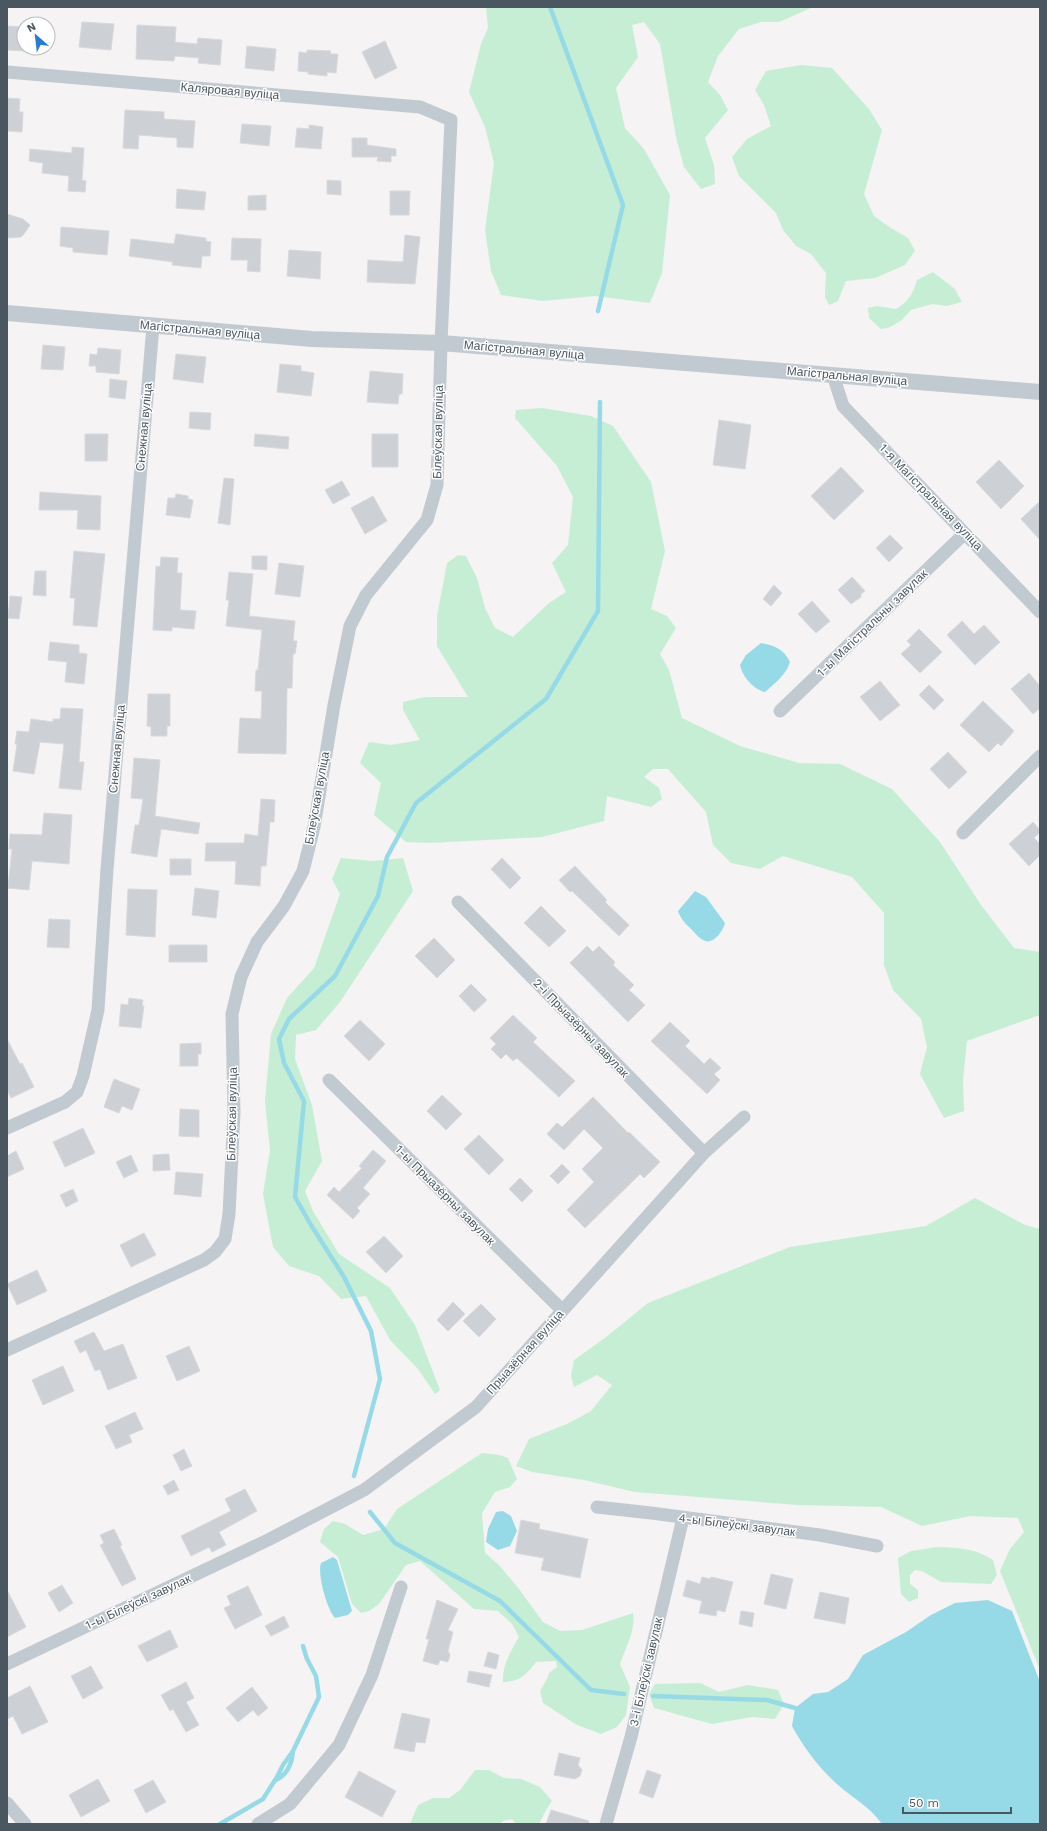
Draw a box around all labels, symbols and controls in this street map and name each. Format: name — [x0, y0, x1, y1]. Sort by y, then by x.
north arrow — [16, 16, 56, 56]
text: N — [25, 20, 38, 35]
street label: Каляровая вуліца — [180, 80, 280, 102]
street label: Магістральная вуліца — [139, 318, 261, 342]
street label: Магістральная вуліца — [463, 338, 585, 362]
street label: Магістральная вуліца — [786, 364, 908, 388]
street label: Снежная вуліца — [133, 382, 155, 472]
street label: Білеўская вуліца — [430, 385, 446, 479]
street label: 1-я Магістральная вуліца — [877, 441, 986, 553]
street label: 1-ы Магістральны завулак — [814, 566, 931, 679]
street label: Снежная вуліца — [106, 704, 128, 794]
street label: Білеўская вуліца — [302, 750, 332, 846]
street label: 2-і Прыазёрны завулак — [530, 976, 632, 1081]
street label: Білеўская вуліца — [224, 1067, 240, 1161]
street label: 1-ы Прыазёрны завулак — [392, 1142, 498, 1248]
street label: Прыазёрная вуліца — [484, 1307, 567, 1397]
street label: 4-ы Білеўскі завулак — [678, 1511, 797, 1539]
street label: 1-ы Білеўскі завулак — [83, 1571, 194, 1633]
street label: 3-і Білеўскі завулак — [627, 1616, 665, 1728]
scale bar — [903, 1789, 1011, 1815]
text: 50 m — [909, 1796, 939, 1810]

